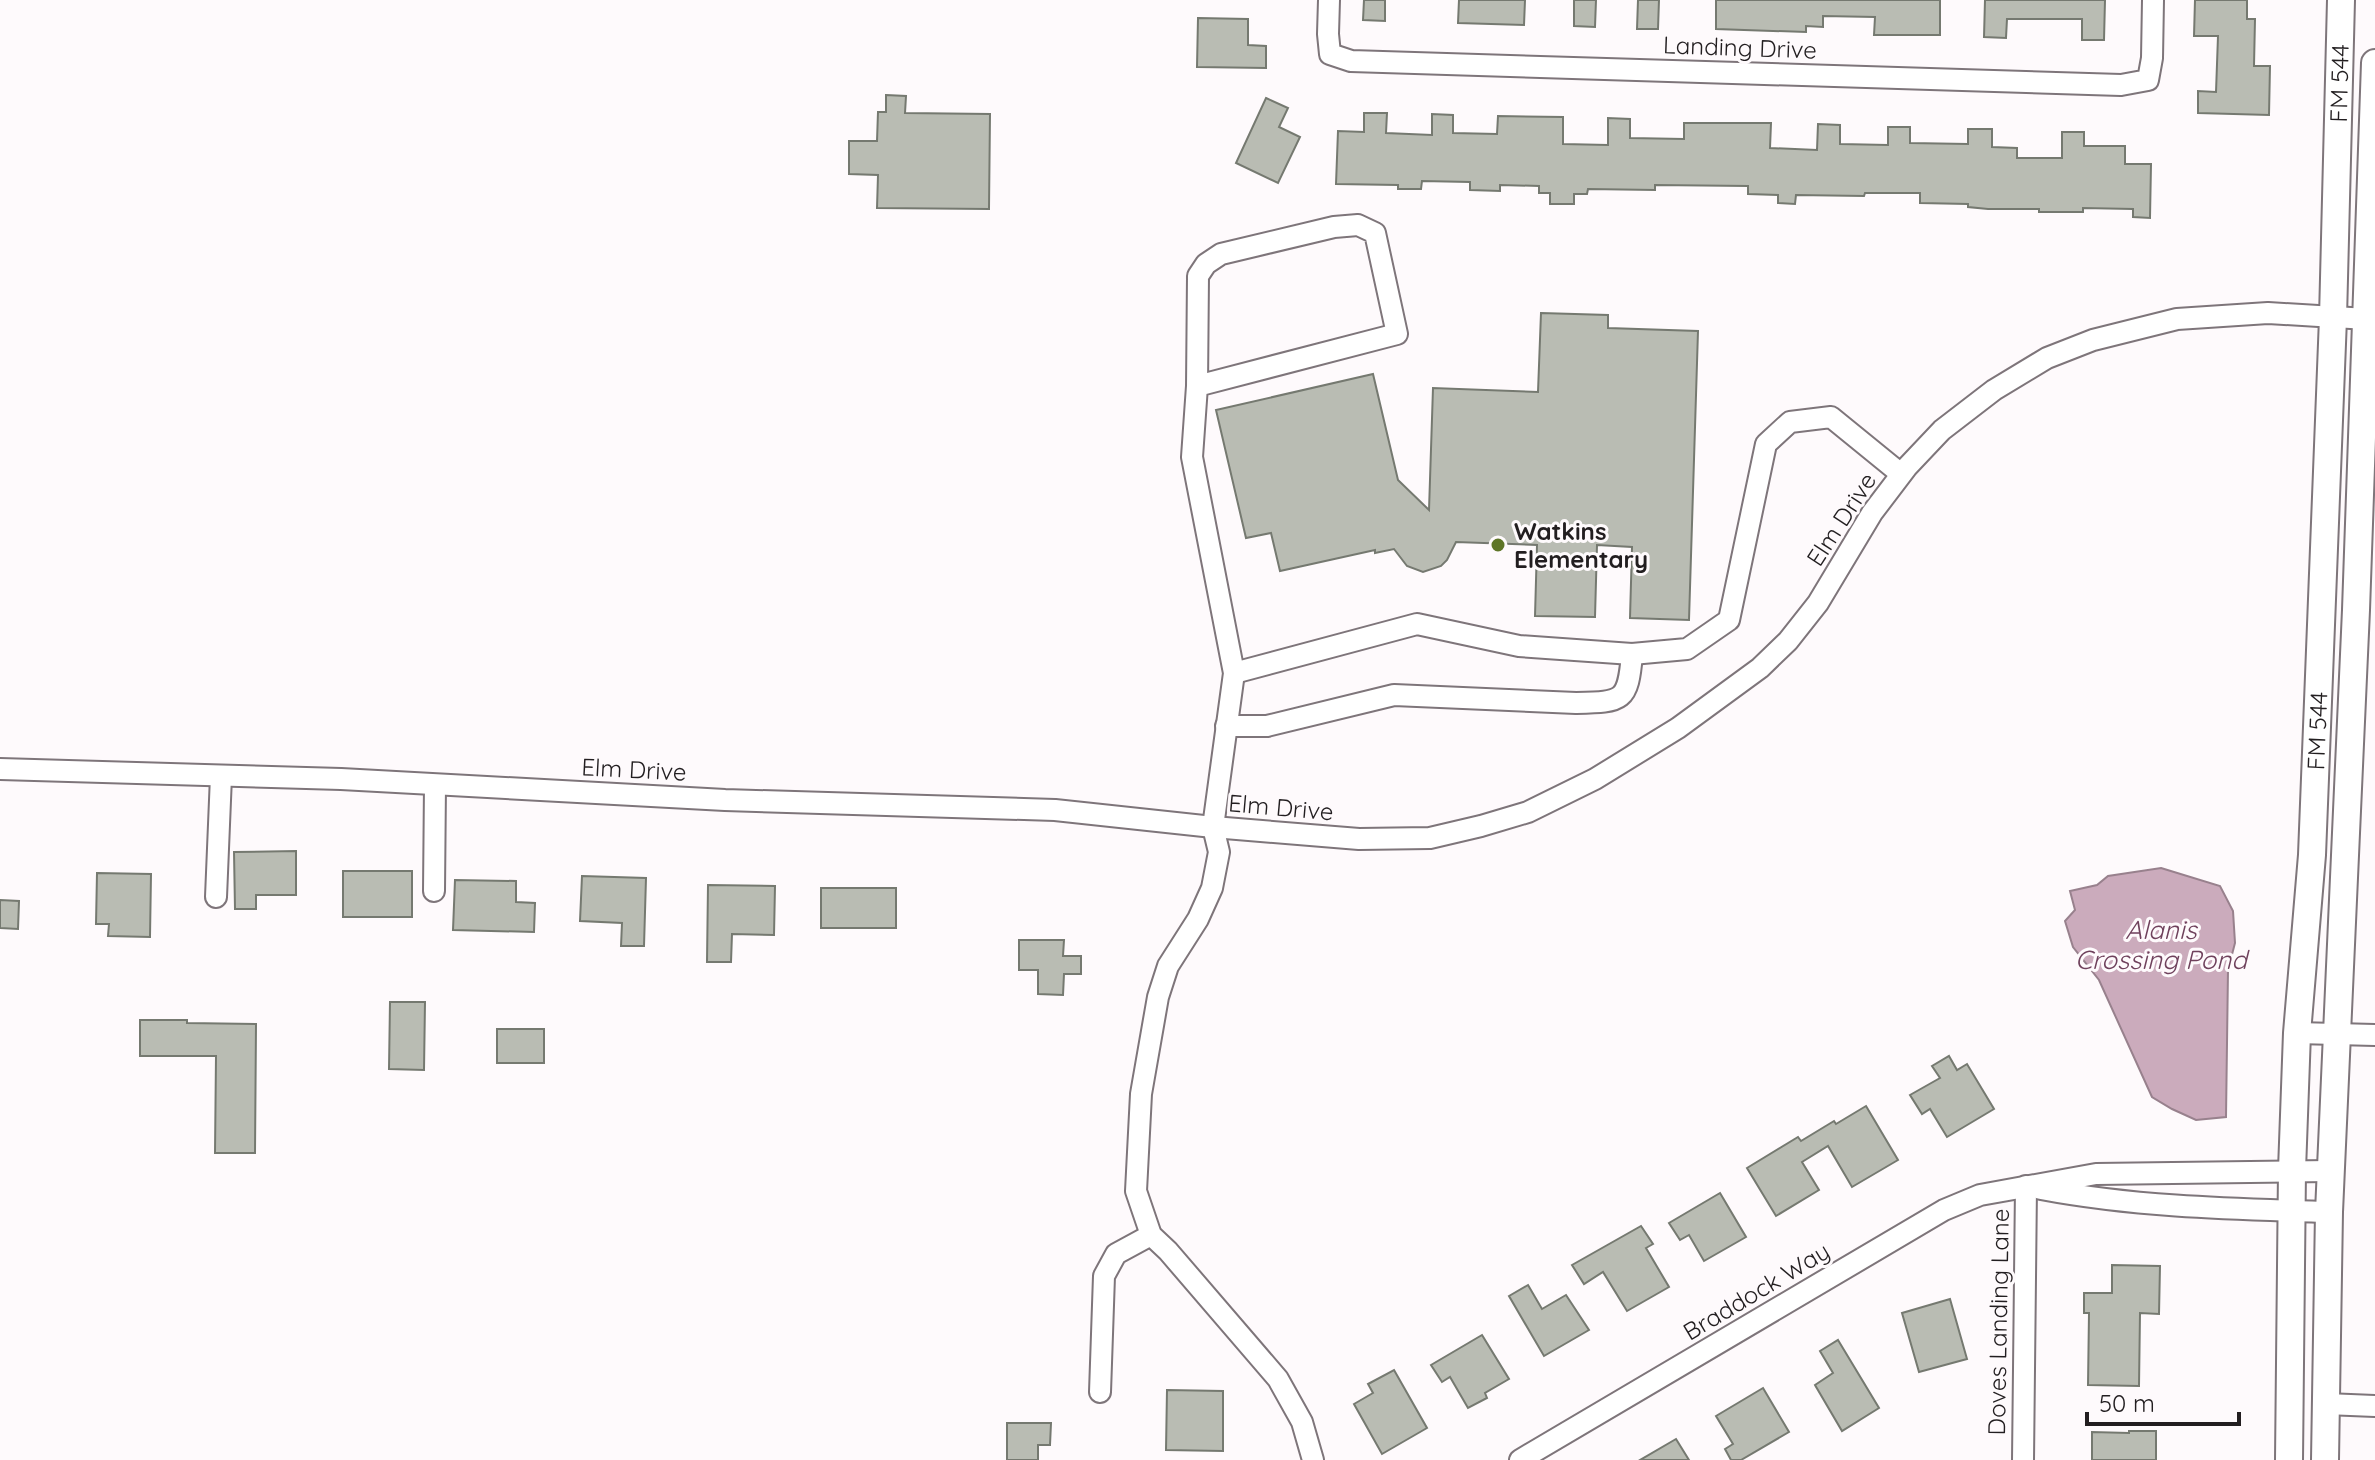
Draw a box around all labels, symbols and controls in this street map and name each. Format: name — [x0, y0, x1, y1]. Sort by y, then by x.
street label: Landing Drive — [1662, 29, 1818, 65]
street label: FM 544 — [2323, 44, 2355, 123]
street label: Elm Drive — [1800, 467, 1882, 571]
place label: Watkins Elementary — [1514, 516, 1648, 574]
marker: Watkins Elementary — [1489, 536, 1507, 554]
street label: FM 544 — [2300, 691, 2333, 771]
street label: Elm Drive — [581, 751, 687, 787]
street label: Elm Drive — [1227, 787, 1335, 827]
water label: Alanis Crossing Pond — [2075, 913, 2250, 976]
street label: Doves Landing Lane — [1981, 1208, 2015, 1436]
street label: Braddock Way — [1677, 1235, 1835, 1347]
scale bar — [2087, 1376, 2239, 1426]
text: 50 m — [2099, 1388, 2155, 1418]

